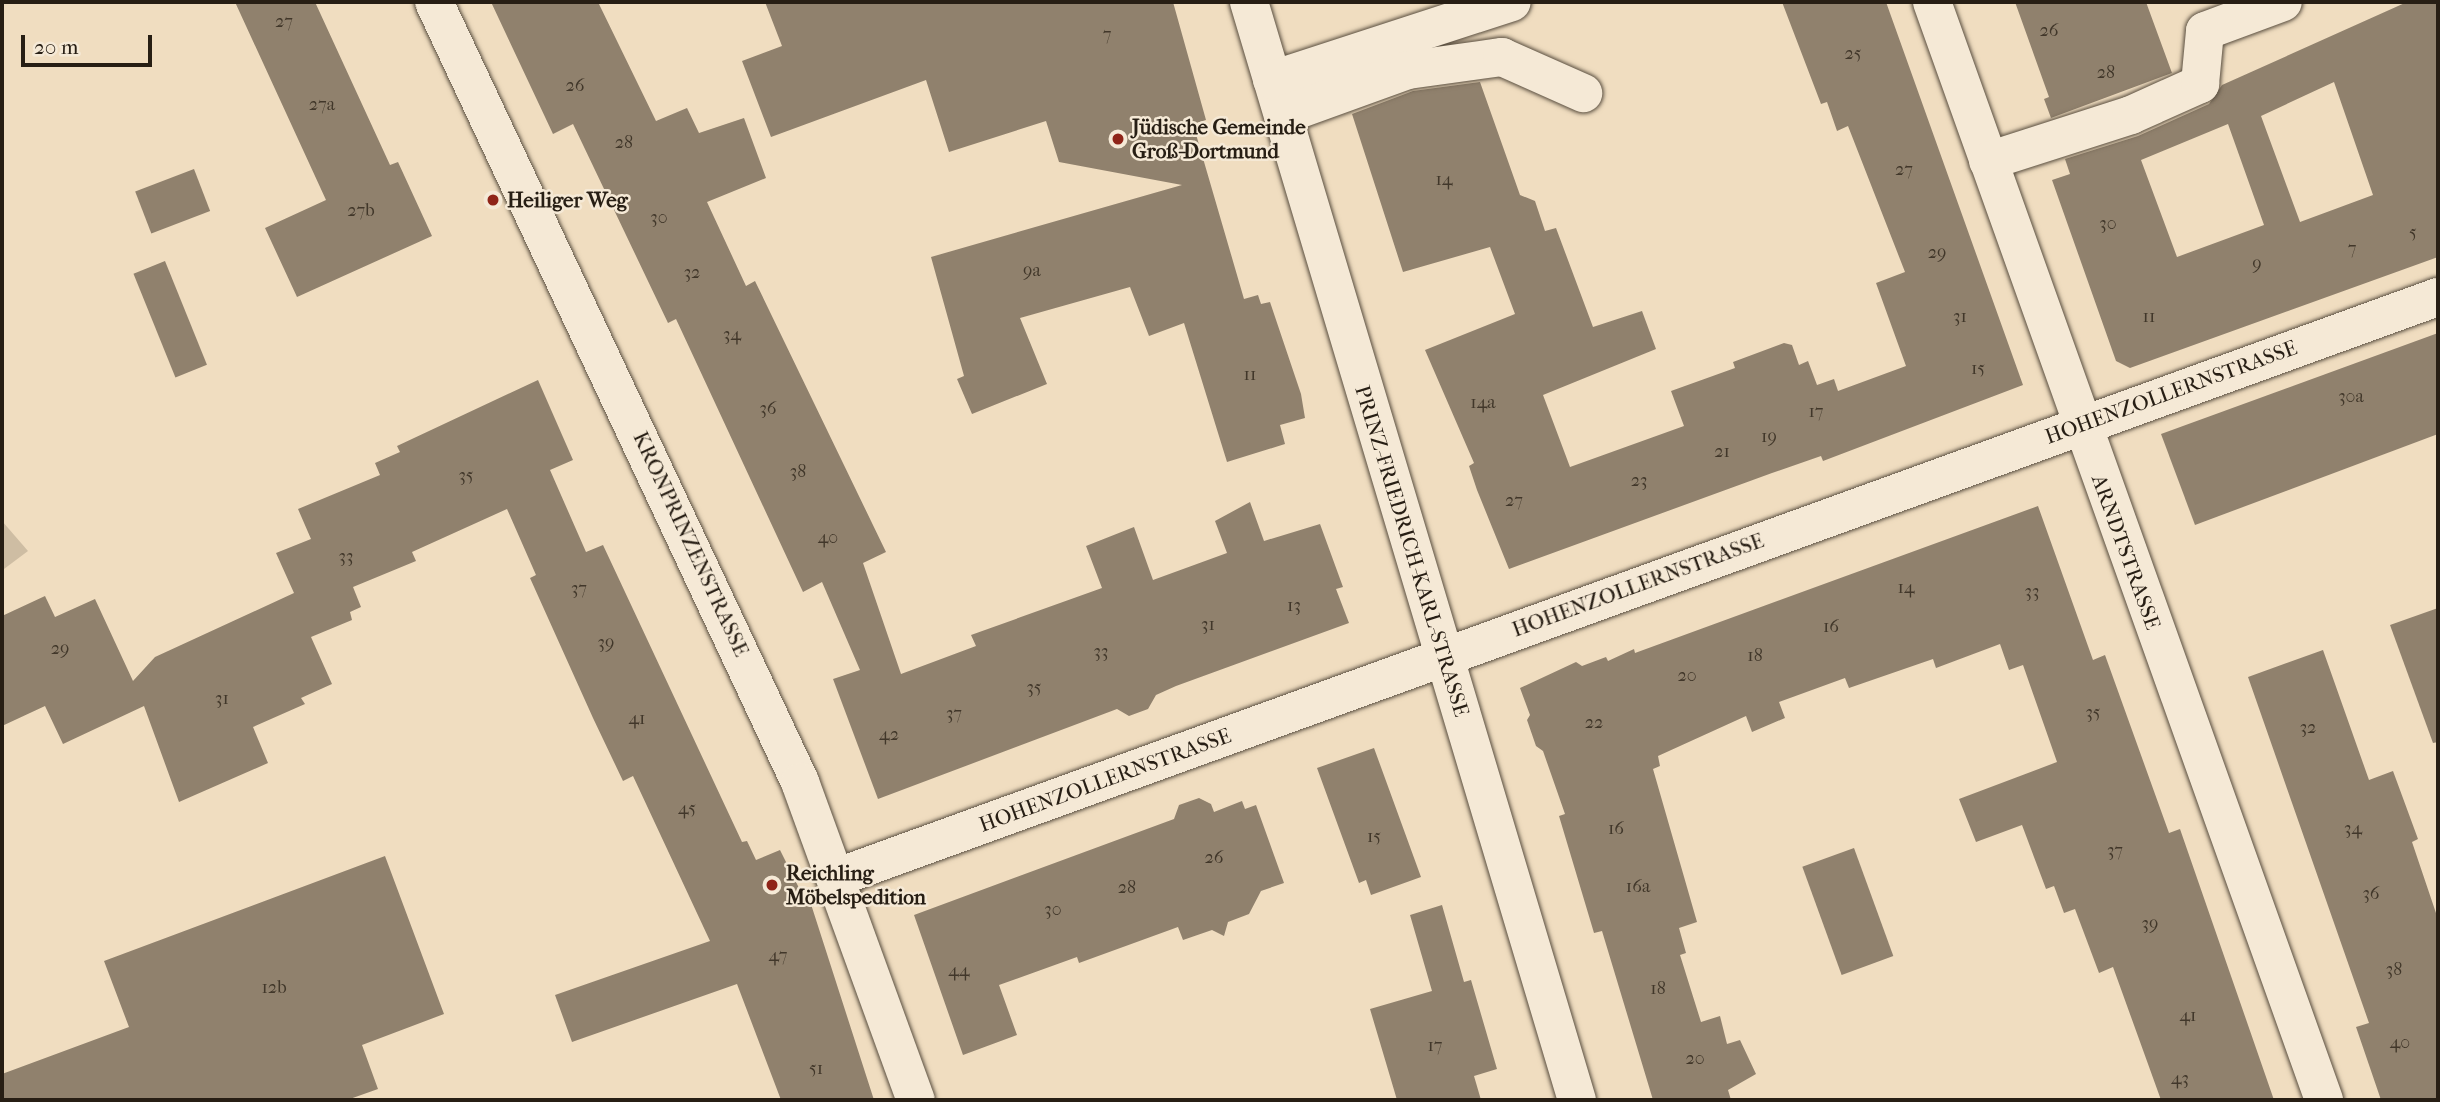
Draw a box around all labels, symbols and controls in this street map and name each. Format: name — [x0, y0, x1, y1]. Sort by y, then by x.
house number: 27 — [275, 11, 293, 33]
house number: 26 — [2039, 20, 2059, 42]
scale bar — [24, 21, 156, 65]
house number: 7 — [1103, 24, 1111, 46]
text: 20 m — [34, 35, 78, 59]
house number: 25 — [1844, 43, 1862, 65]
house number: 28 — [2097, 62, 2115, 84]
house number: 26 — [565, 75, 585, 97]
house number: 27a — [309, 94, 335, 116]
place label: Jüdische Gemeinde Groß-Dortmund — [1132, 114, 1306, 164]
marker: Jüdische Gemeinde Groß-Dortmund — [1110, 131, 1126, 147]
house number: 28 — [615, 132, 633, 154]
house number: 27 — [1895, 159, 1913, 181]
house number: 14 — [1435, 169, 1453, 191]
place label: Heiliger Weg — [507, 187, 628, 213]
marker: Heiliger Weg — [485, 192, 501, 208]
house number: 27b — [347, 200, 375, 222]
house number: 30 — [650, 207, 668, 229]
house number: 30 — [2099, 213, 2117, 235]
house number: 5 — [2409, 222, 2417, 244]
house number: 7 — [2348, 238, 2356, 260]
house number: 29 — [1928, 242, 1946, 264]
house number: 9 — [2252, 253, 2262, 275]
house number: 9a — [1023, 260, 1041, 282]
house number: 32 — [684, 262, 700, 284]
house number: 31 — [1953, 306, 1967, 328]
house number: 11 — [2143, 306, 2155, 328]
house number: 34 — [723, 324, 741, 346]
street label: HOHENZOLLERNSTRASSE — [2042, 335, 2300, 449]
house number: 15 — [1971, 358, 1985, 380]
house number: 11 — [1244, 364, 1256, 386]
street label: PRINZ-FRIEDRICH-KARL-STRASSE — [1350, 382, 1474, 720]
house number: 30a — [2338, 386, 2364, 408]
house number: 14a — [1470, 392, 1496, 414]
house number: 36 — [759, 398, 777, 420]
house number: 17 — [1808, 401, 1824, 423]
house number: 19 — [1761, 426, 1777, 448]
street label: KRONPRINZENSTRASSE — [628, 427, 754, 661]
house number: 21 — [1714, 441, 1730, 463]
house number: 38 — [790, 461, 806, 483]
house number: 35 — [458, 465, 474, 487]
house number: 23 — [1631, 470, 1647, 492]
street label: ARNDTSTRASSE — [2086, 471, 2166, 633]
house number: 27 — [1505, 490, 1523, 512]
house number: 40 — [818, 527, 838, 549]
street label: HOHENZOLLERNSTRASSE — [1509, 528, 1767, 642]
house number: 33 — [339, 546, 353, 568]
house number: 14 — [1897, 577, 1915, 599]
house number: 37 — [571, 578, 587, 600]
house number: 33 — [2025, 581, 2039, 603]
house number: 13 — [1287, 595, 1301, 617]
house number: 31 — [1201, 614, 1215, 636]
house number: 16 — [1823, 616, 1839, 638]
house number: 39 — [598, 632, 614, 654]
house number: 29 — [51, 638, 69, 660]
house number: 33 — [1094, 641, 1108, 663]
house number: 18 — [1747, 645, 1763, 667]
house number: 20 — [1677, 665, 1697, 687]
house number: 35 — [1026, 677, 1042, 699]
house number: 31 — [215, 688, 229, 710]
house number: 35 — [2085, 702, 2101, 724]
house number: 37 — [946, 703, 962, 725]
house number: 41 — [628, 708, 646, 730]
house number: 22 — [1585, 712, 1603, 734]
house number: 32 — [2300, 717, 2316, 739]
street label: HOHENZOLLERNSTRASSE — [976, 723, 1234, 837]
house number: 42 — [879, 724, 899, 746]
house number: 45 — [678, 798, 696, 820]
house number: 16 — [1608, 818, 1624, 840]
house number: 34 — [2344, 818, 2362, 840]
house number: 15 — [1367, 826, 1381, 848]
house number: 37 — [2107, 840, 2123, 862]
house number: 26 — [1204, 847, 1224, 869]
place label: Reichling Möbelspedition — [786, 860, 926, 910]
house number: 16a — [1626, 876, 1650, 898]
marker: Reichling Möbelspedition — [764, 877, 780, 893]
house number: 28 — [1118, 877, 1136, 899]
house number: 36 — [2362, 883, 2380, 905]
house number: 30 — [1044, 899, 1062, 921]
house number: 39 — [2142, 913, 2158, 935]
house number: 47 — [769, 945, 787, 967]
house number: 38 — [2386, 959, 2402, 981]
house number: 44 — [948, 960, 970, 982]
house number: 12b — [261, 977, 287, 999]
house number: 18 — [1650, 978, 1666, 1000]
house number: 41 — [2179, 1005, 2197, 1027]
house number: 40 — [2390, 1032, 2410, 1054]
house number: 17 — [1427, 1035, 1443, 1057]
house number: 20 — [1685, 1048, 1705, 1070]
house number: 51 — [809, 1058, 823, 1080]
house number: 43 — [2171, 1068, 2189, 1090]

